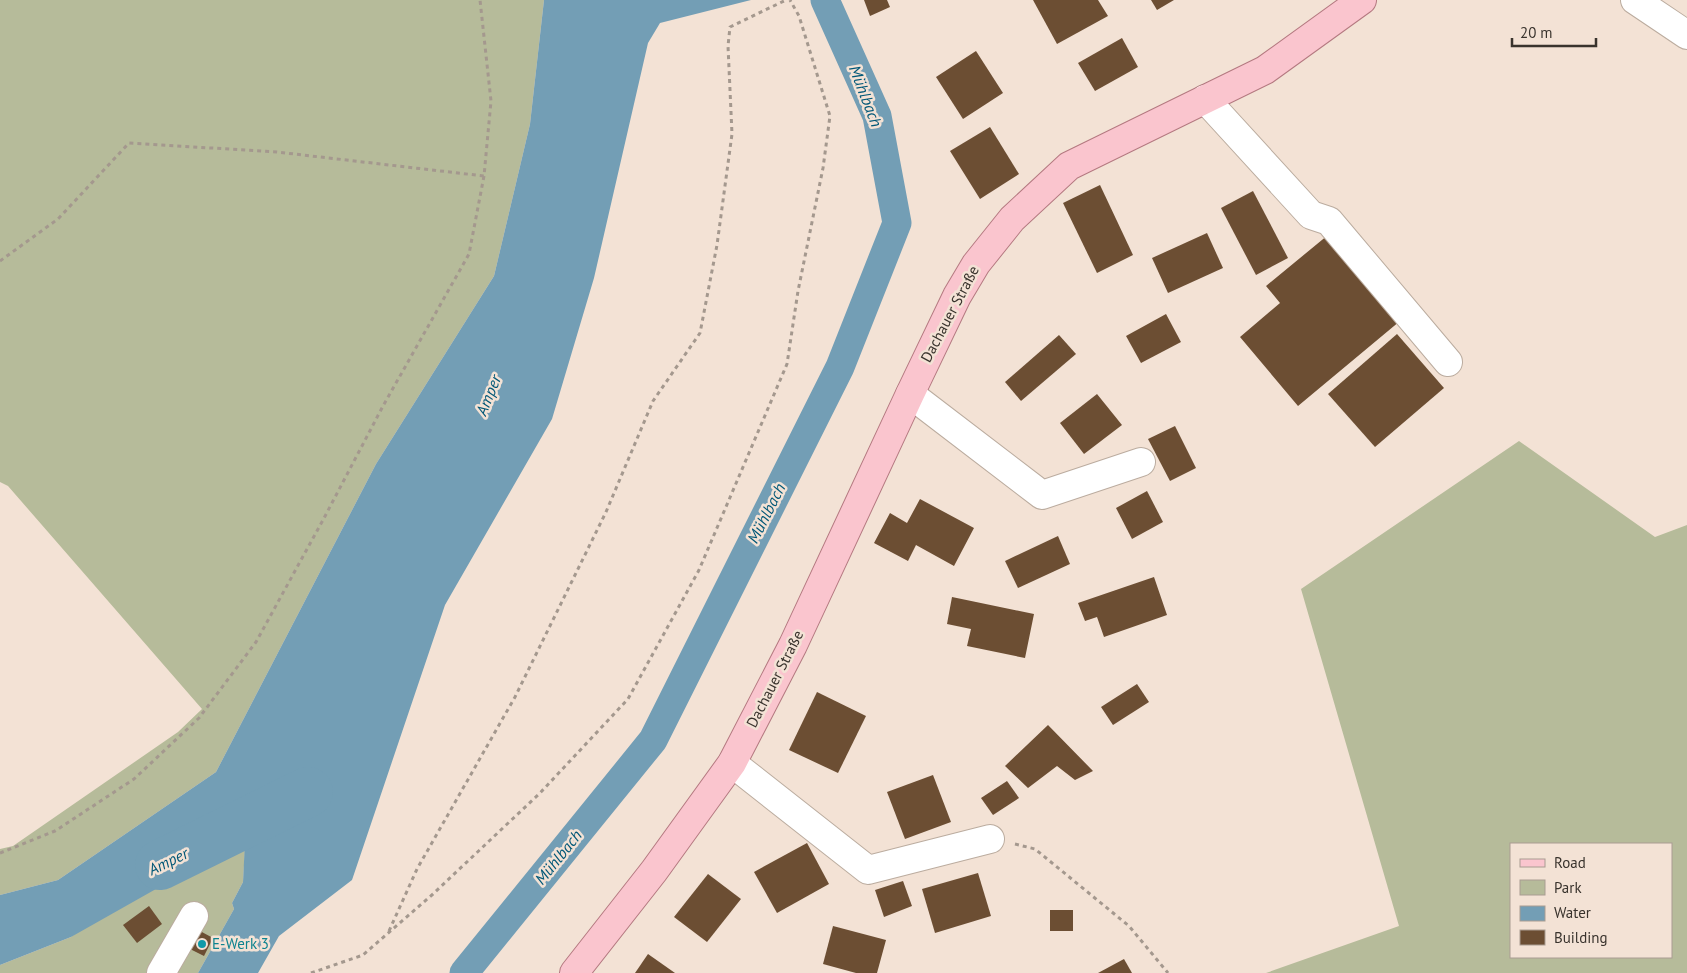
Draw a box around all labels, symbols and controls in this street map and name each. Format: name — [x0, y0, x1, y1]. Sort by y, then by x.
scale bar — [1512, 15, 1596, 47]
text: 20 m — [1520, 23, 1553, 42]
water label: Mühlbach — [845, 62, 887, 130]
street label: Dachauer Straße — [916, 262, 983, 365]
water label: Amper — [471, 370, 506, 419]
water label: Mühlbach — [742, 480, 790, 546]
street label: Dachauer Straße — [742, 627, 807, 731]
water label: Mühlbach — [530, 826, 586, 888]
water label: Amper — [144, 842, 193, 880]
legend — [1510, 843, 1672, 958]
text: Road — [1554, 853, 1586, 872]
text: Park — [1554, 878, 1582, 897]
text: Water — [1554, 903, 1591, 922]
text: Building — [1554, 928, 1608, 947]
place label: E-Werk 3 — [212, 934, 269, 953]
marker: E-Werk 3 — [196, 938, 208, 950]

